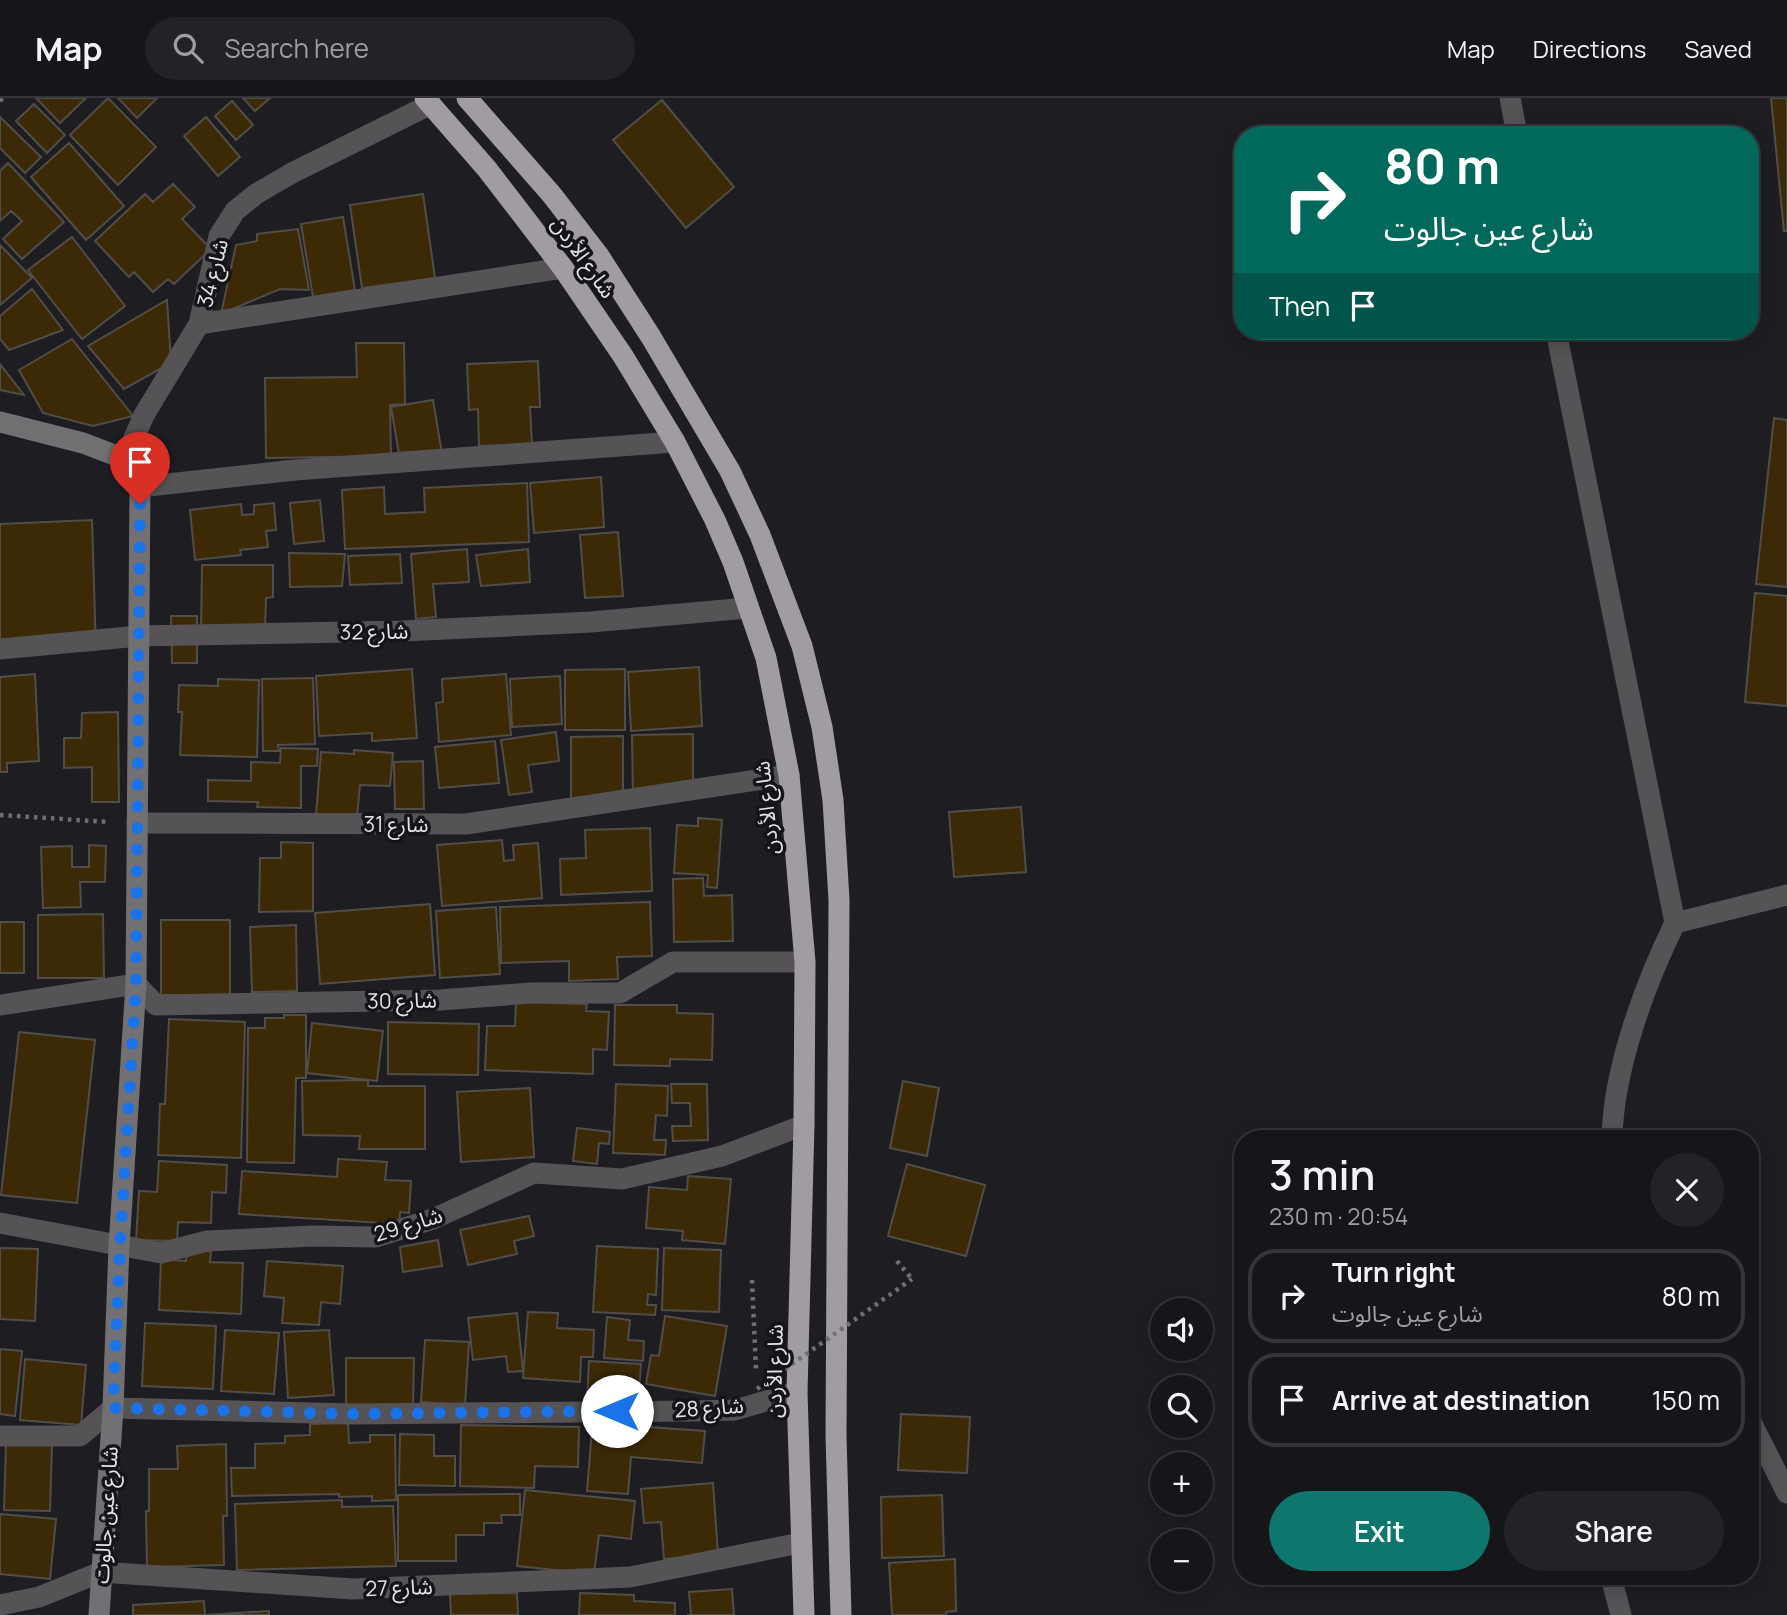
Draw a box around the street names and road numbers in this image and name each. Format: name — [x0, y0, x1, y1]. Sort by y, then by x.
street label: شارع الأردن — [544, 211, 622, 305]
street label: شارع 34 — [190, 236, 236, 310]
street label: شارع 32 — [339, 616, 409, 648]
street label: شارع الأردن — [747, 760, 787, 856]
street label: شارع 31 — [364, 810, 428, 840]
street label: شارع 30 — [367, 985, 437, 1017]
street label: شارع 29 — [370, 1200, 446, 1250]
street label: شارع الأردن — [759, 1324, 791, 1418]
street label: شارع 28 — [673, 1391, 745, 1425]
street label: شارع عين جالوت — [86, 1445, 126, 1585]
street label: شارع 27 — [365, 1572, 433, 1604]

